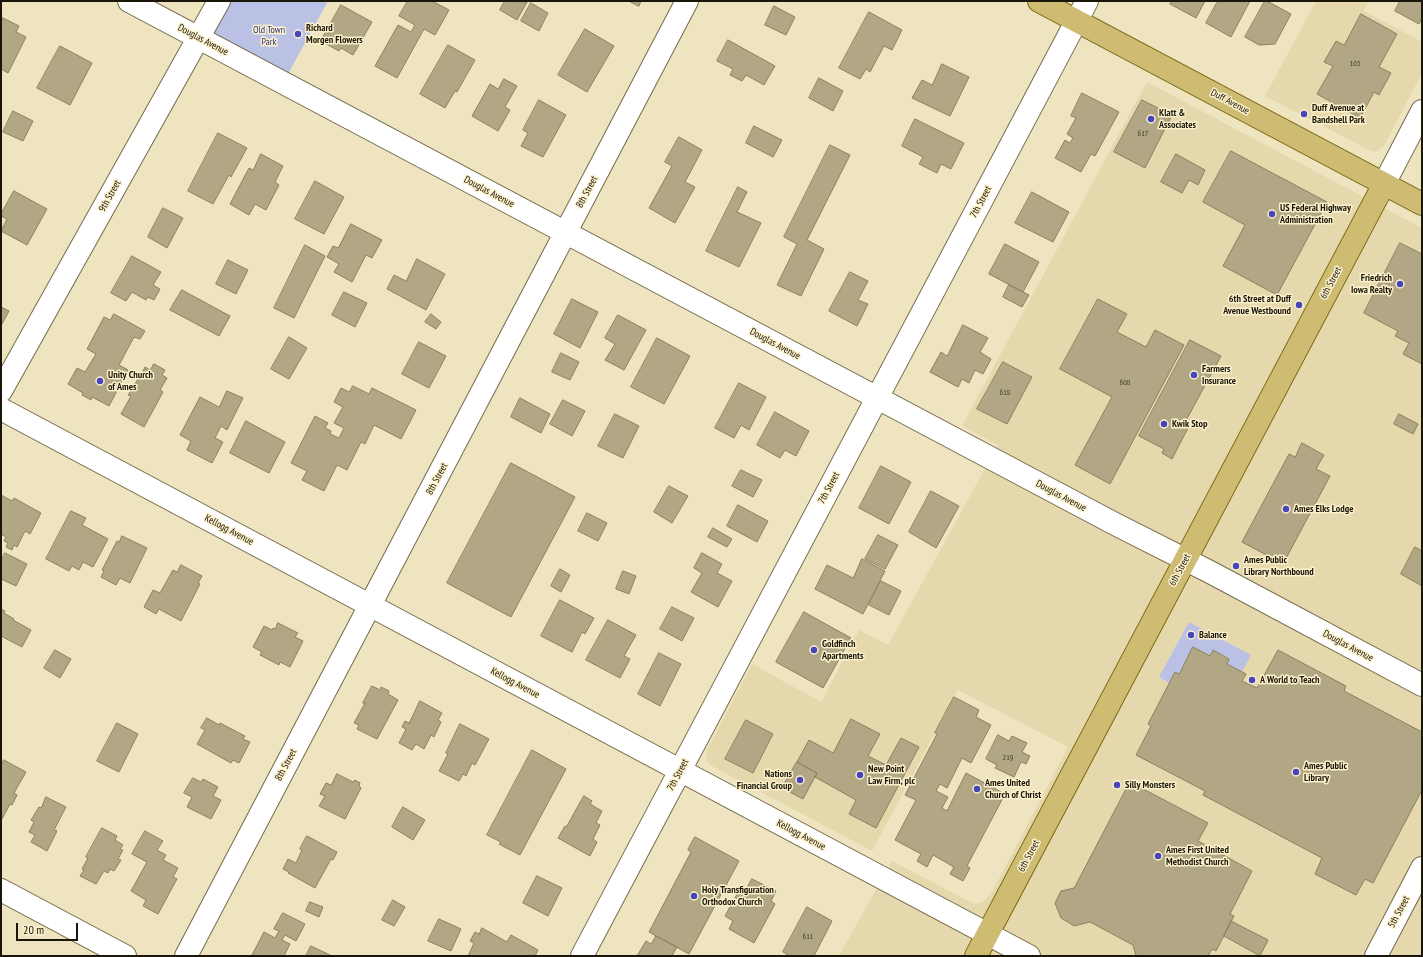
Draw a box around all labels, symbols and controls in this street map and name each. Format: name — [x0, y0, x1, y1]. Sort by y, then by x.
street label: Douglas Avenue — [176, 22, 230, 58]
place label: Richard Morgen Flowers — [306, 22, 363, 46]
park label: Old Town Park — [253, 24, 285, 48]
marker: Richard Morgen Flowers — [293, 29, 303, 39]
house number: 103 — [1350, 59, 1360, 69]
street label: Duff Avenue — [1209, 87, 1251, 117]
place label: Duff Avenue at Bandshell Park — [1312, 102, 1365, 126]
place label: Klatt & Associates — [1159, 107, 1196, 130]
marker: Duff Avenue at Bandshell Park — [1299, 109, 1309, 119]
marker: Klatt & Associates — [1146, 114, 1156, 124]
house number: 617 — [1138, 129, 1148, 139]
street label: Douglas Avenue — [462, 174, 516, 210]
street label: 8th Street — [574, 174, 600, 210]
street label: 9th Street — [96, 178, 124, 214]
street label: 7th Street — [968, 184, 994, 220]
place label: US Federal Highway Administration — [1280, 202, 1351, 226]
marker: US Federal Highway Administration — [1267, 209, 1277, 219]
street label: 6th Street — [1318, 265, 1344, 301]
place label: Friedrich Iowa Realty — [1351, 272, 1392, 296]
marker: Friedrich Iowa Realty — [1395, 279, 1405, 289]
place label: 6th Street at Duff Avenue Westbound — [1223, 293, 1291, 316]
marker: 6th Street at Duff Avenue Westbound — [1294, 300, 1304, 310]
street label: Douglas Avenue — [748, 326, 802, 362]
place label: Farmers Insurance — [1202, 363, 1236, 386]
place label: Unity Church of Ames — [108, 369, 153, 392]
marker: Farmers Insurance — [1189, 370, 1199, 380]
marker: Unity Church of Ames — [95, 376, 105, 386]
house number: 608 — [1120, 378, 1130, 388]
house number: 618 — [1000, 388, 1010, 398]
place label: Kwik Stop — [1172, 418, 1207, 430]
marker: Kwik Stop — [1159, 419, 1169, 429]
street label: 8th Street — [424, 461, 450, 497]
street label: 7th Street — [816, 470, 842, 506]
street label: Douglas Avenue — [1034, 478, 1088, 514]
place label: Ames Elks Lodge — [1294, 503, 1353, 515]
marker: Ames Elks Lodge — [1281, 504, 1291, 514]
street label: Kellogg Avenue — [202, 512, 256, 548]
street label: 6th Street — [1167, 552, 1193, 588]
place label: Ames Public Library Northbound — [1244, 554, 1314, 578]
marker: Ames Public Library Northbound — [1231, 561, 1241, 571]
street label: Douglas Avenue — [1321, 628, 1375, 664]
place label: Balance — [1199, 629, 1227, 641]
marker: Balance — [1186, 630, 1196, 640]
place label: Goldfinch Apartments — [822, 638, 864, 662]
marker: Goldfinch Apartments — [809, 645, 819, 655]
street label: Kellogg Avenue — [488, 665, 542, 701]
place label: A World to Teach — [1260, 674, 1320, 686]
marker: A World to Teach — [1247, 675, 1257, 685]
street label: 8th Street — [273, 747, 299, 783]
house number: 219 — [1003, 753, 1013, 763]
street label: 7th Street — [665, 757, 691, 793]
place label: Ames Public Library — [1304, 760, 1347, 784]
place label: New Point Law Firm, plc — [868, 763, 915, 786]
marker: Ames Public Library — [1291, 767, 1301, 777]
place label: Nations Financial Group — [737, 768, 792, 792]
marker: New Point Law Firm, plc — [855, 770, 865, 780]
marker: Nations Financial Group — [795, 775, 805, 785]
place label: Ames United Church of Christ — [985, 777, 1041, 800]
place label: Silly Monsters — [1125, 779, 1175, 791]
marker: Silly Monsters — [1112, 780, 1122, 790]
marker: Ames United Church of Christ — [972, 784, 982, 794]
street label: Kellogg Avenue — [774, 817, 828, 853]
street label: 6th Street — [1016, 838, 1042, 874]
place label: Ames First United Methodist Church — [1166, 844, 1229, 868]
marker: Ames First United Methodist Church — [1153, 851, 1163, 861]
place label: Holy Transfiguration Orthodox Church — [702, 884, 774, 908]
marker: Holy Transfiguration Orthodox Church — [689, 891, 699, 901]
street label: 5th Street — [1386, 894, 1412, 930]
scale bar — [18, 915, 80, 941]
text: 20 m — [23, 922, 44, 937]
house number: 611 — [803, 932, 813, 942]

